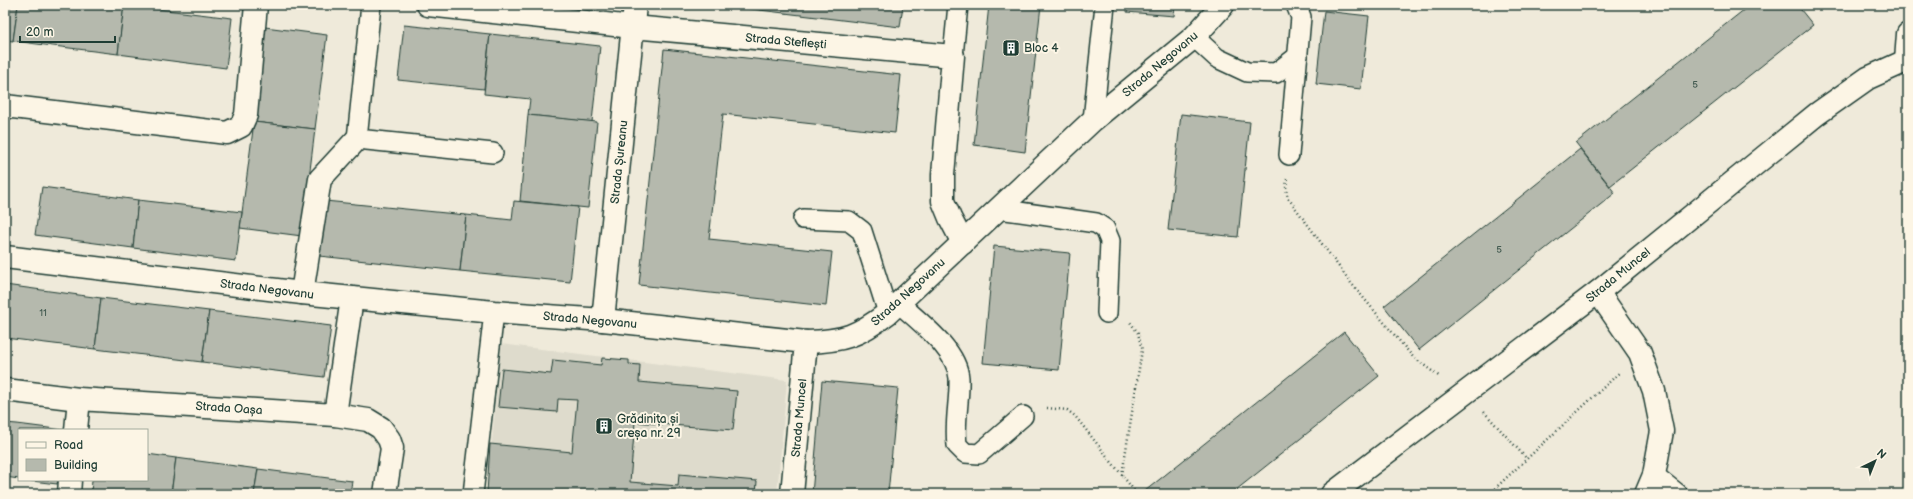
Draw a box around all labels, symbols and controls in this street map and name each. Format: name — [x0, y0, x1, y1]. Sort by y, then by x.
scale bar — [20, 18, 115, 44]
text: 20 m — [26, 25, 53, 40]
street label: Strada Negovanu — [1119, 28, 1201, 100]
street label: Strada Steflești — [745, 30, 827, 53]
building icon: Bloc 4 — [1001, 38, 1021, 58]
place label: Bloc 4 — [1024, 41, 1059, 56]
house number: 5 — [1692, 79, 1698, 91]
street label: Strada Șureanu — [608, 119, 631, 205]
house number: 5 — [1496, 244, 1502, 256]
street label: Strada Muncel — [1583, 245, 1654, 306]
street label: Strada Negovanu — [868, 255, 948, 330]
street label: Strada Negovanu — [219, 276, 315, 303]
house number: 11 — [39, 307, 47, 319]
street label: Strada Negovanu — [542, 309, 638, 332]
street label: Strada Muncel — [789, 378, 810, 458]
street label: Strada Oașa — [195, 399, 263, 418]
place label: Grădinița și creșa nr. 29 — [617, 412, 681, 441]
building icon: Grădinița și creșa nr. 29 — [594, 416, 614, 436]
legend — [18, 429, 148, 481]
text: Road — [54, 438, 83, 453]
north arrow — [1855, 441, 1895, 481]
text: N — [1874, 446, 1889, 462]
text: Building — [54, 458, 98, 473]

